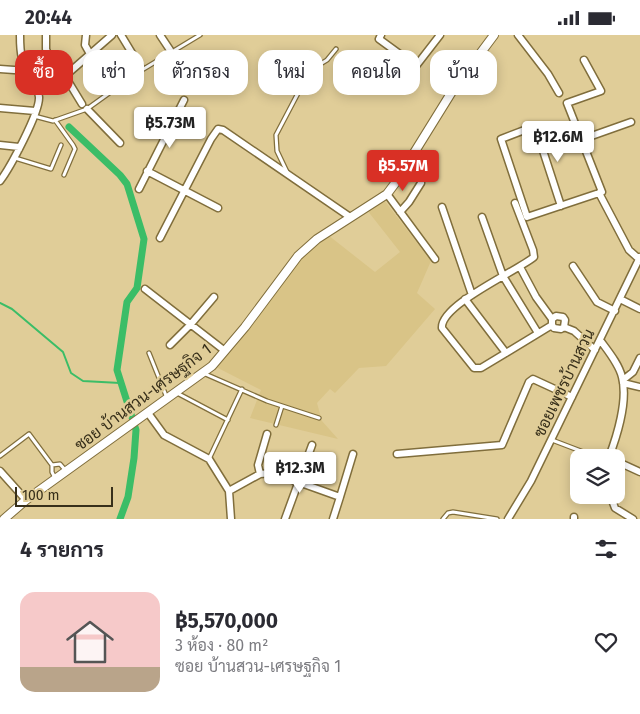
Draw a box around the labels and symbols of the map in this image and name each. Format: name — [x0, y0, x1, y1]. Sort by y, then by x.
pin: ฿5.73M — [129, 107, 211, 149]
pin: ฿12.6M — [517, 121, 599, 163]
pin: ฿5.57M — [362, 149, 444, 192]
street label: ซอยเพชรบ้านสวน — [529, 325, 598, 440]
street label: ซอย บ้านสวน-เศรษฐกิจ 1 — [70, 339, 216, 455]
pin: ฿12.3M — [259, 451, 341, 494]
scale bar — [15, 484, 112, 507]

